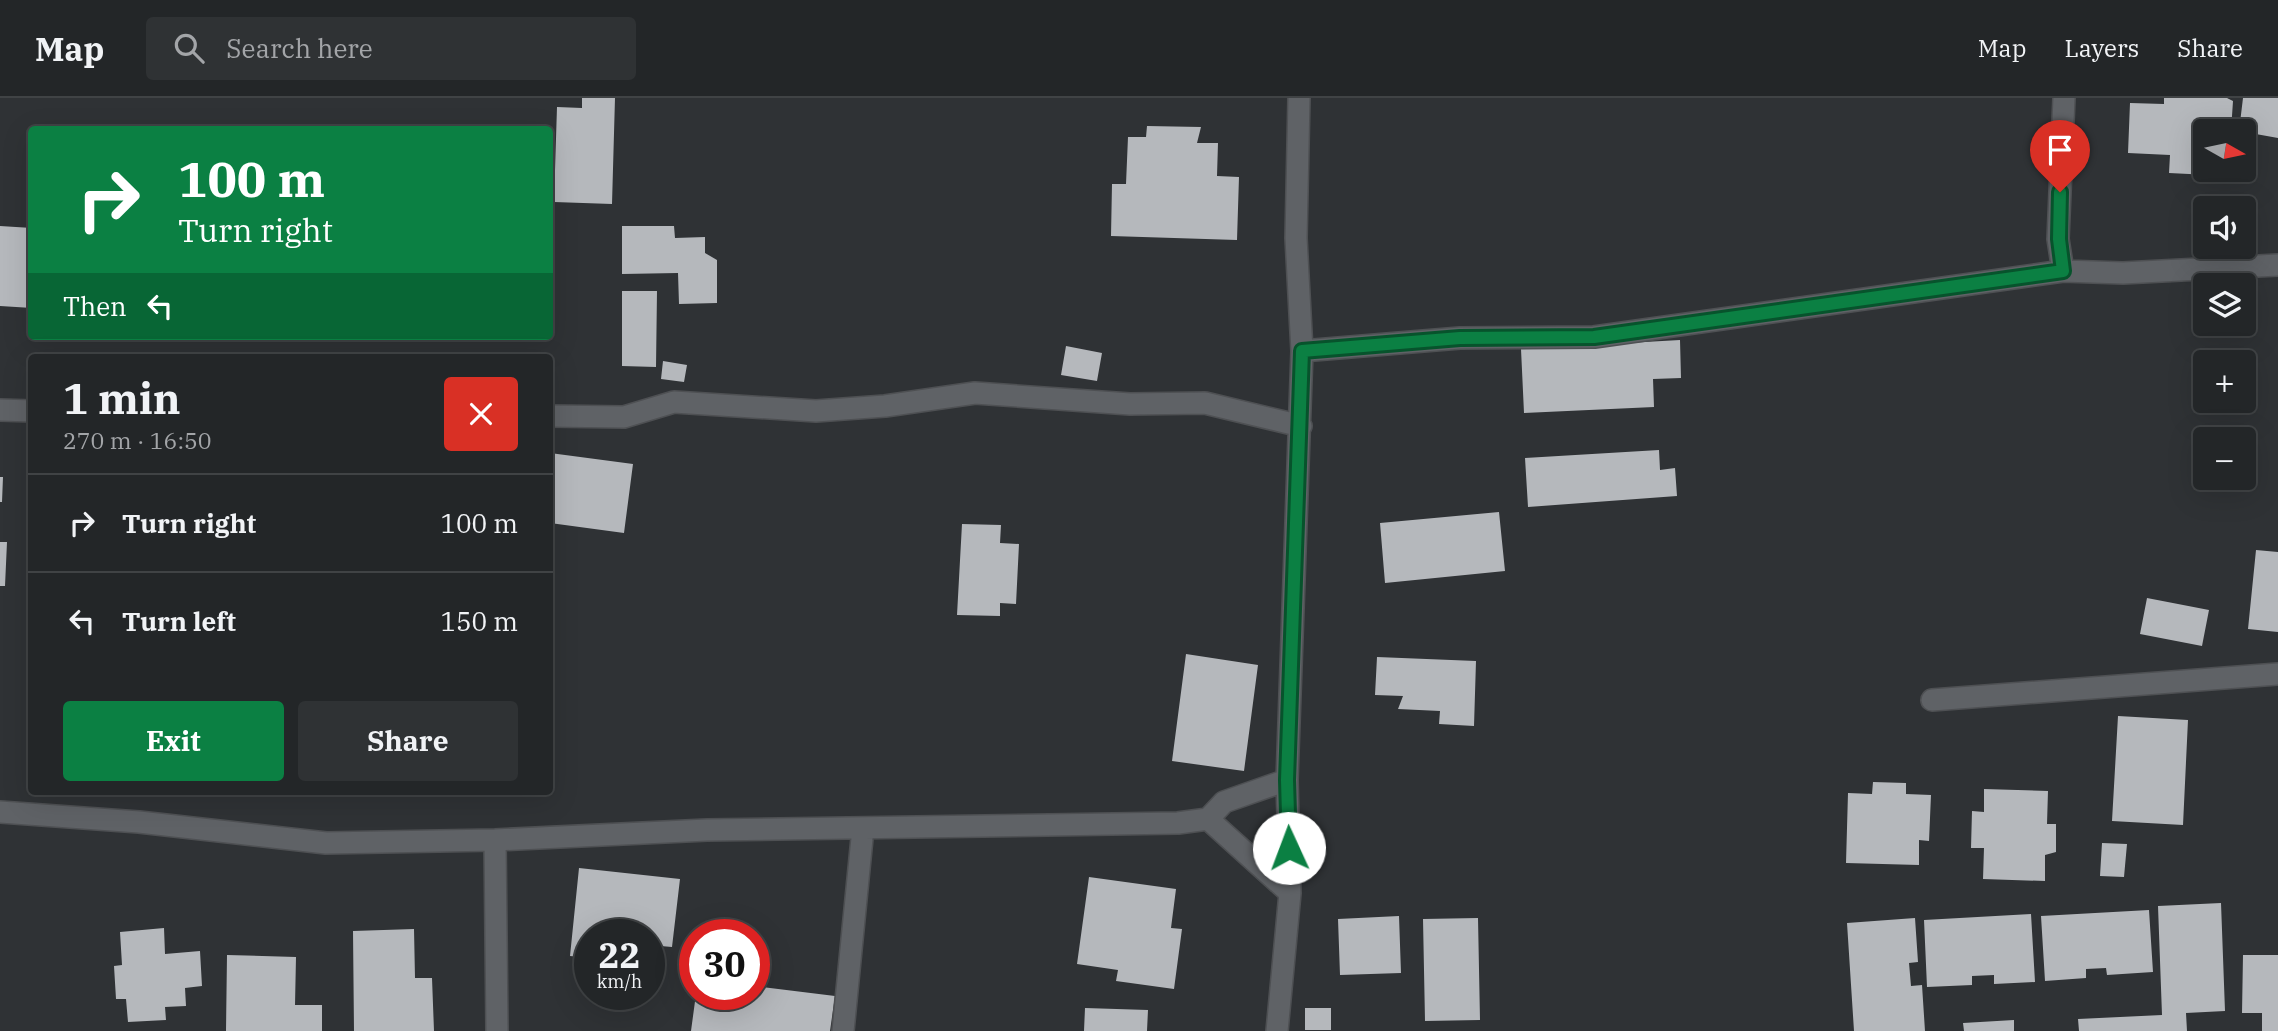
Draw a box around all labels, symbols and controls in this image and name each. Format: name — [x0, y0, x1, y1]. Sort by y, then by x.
search box — [146, 17, 636, 80]
text: Map — [35, 27, 104, 70]
icon: search — [170, 29, 208, 67]
text: Search here — [226, 31, 373, 65]
text: Map — [1978, 32, 2026, 64]
text: Layers — [2064, 32, 2139, 64]
text: Share — [2177, 32, 2243, 64]
north arrow — [2193, 119, 2256, 182]
map controls — [2193, 119, 2256, 490]
pin — [2030, 120, 2090, 192]
icon: arrive — [2041, 131, 2079, 169]
text: 100 m — [178, 147, 325, 210]
icon: right — [63, 154, 154, 245]
button: sound — [2193, 196, 2256, 259]
text: Turn right — [178, 209, 333, 251]
button: layers — [2193, 273, 2256, 336]
icon: left — [141, 287, 179, 325]
text: Then — [63, 289, 127, 323]
button: + — [2193, 350, 2256, 413]
text: 1 min — [63, 371, 181, 426]
button: close — [444, 377, 518, 451]
text: 270 m · 16:50 — [63, 425, 212, 455]
button: − — [2193, 427, 2256, 490]
icon: right — [63, 504, 101, 542]
text: Turn right — [122, 506, 256, 540]
text: 100 m — [440, 506, 518, 540]
icon: left — [63, 602, 101, 640]
text: Turn left — [122, 604, 236, 638]
text: 150 m — [440, 604, 518, 638]
button: Exit — [63, 701, 284, 781]
button: Share — [298, 701, 518, 781]
position arrow — [1252, 811, 1326, 885]
speed limit sign: 30 — [679, 919, 770, 1010]
text: 22 — [598, 932, 641, 978]
text: km/h — [597, 970, 642, 993]

